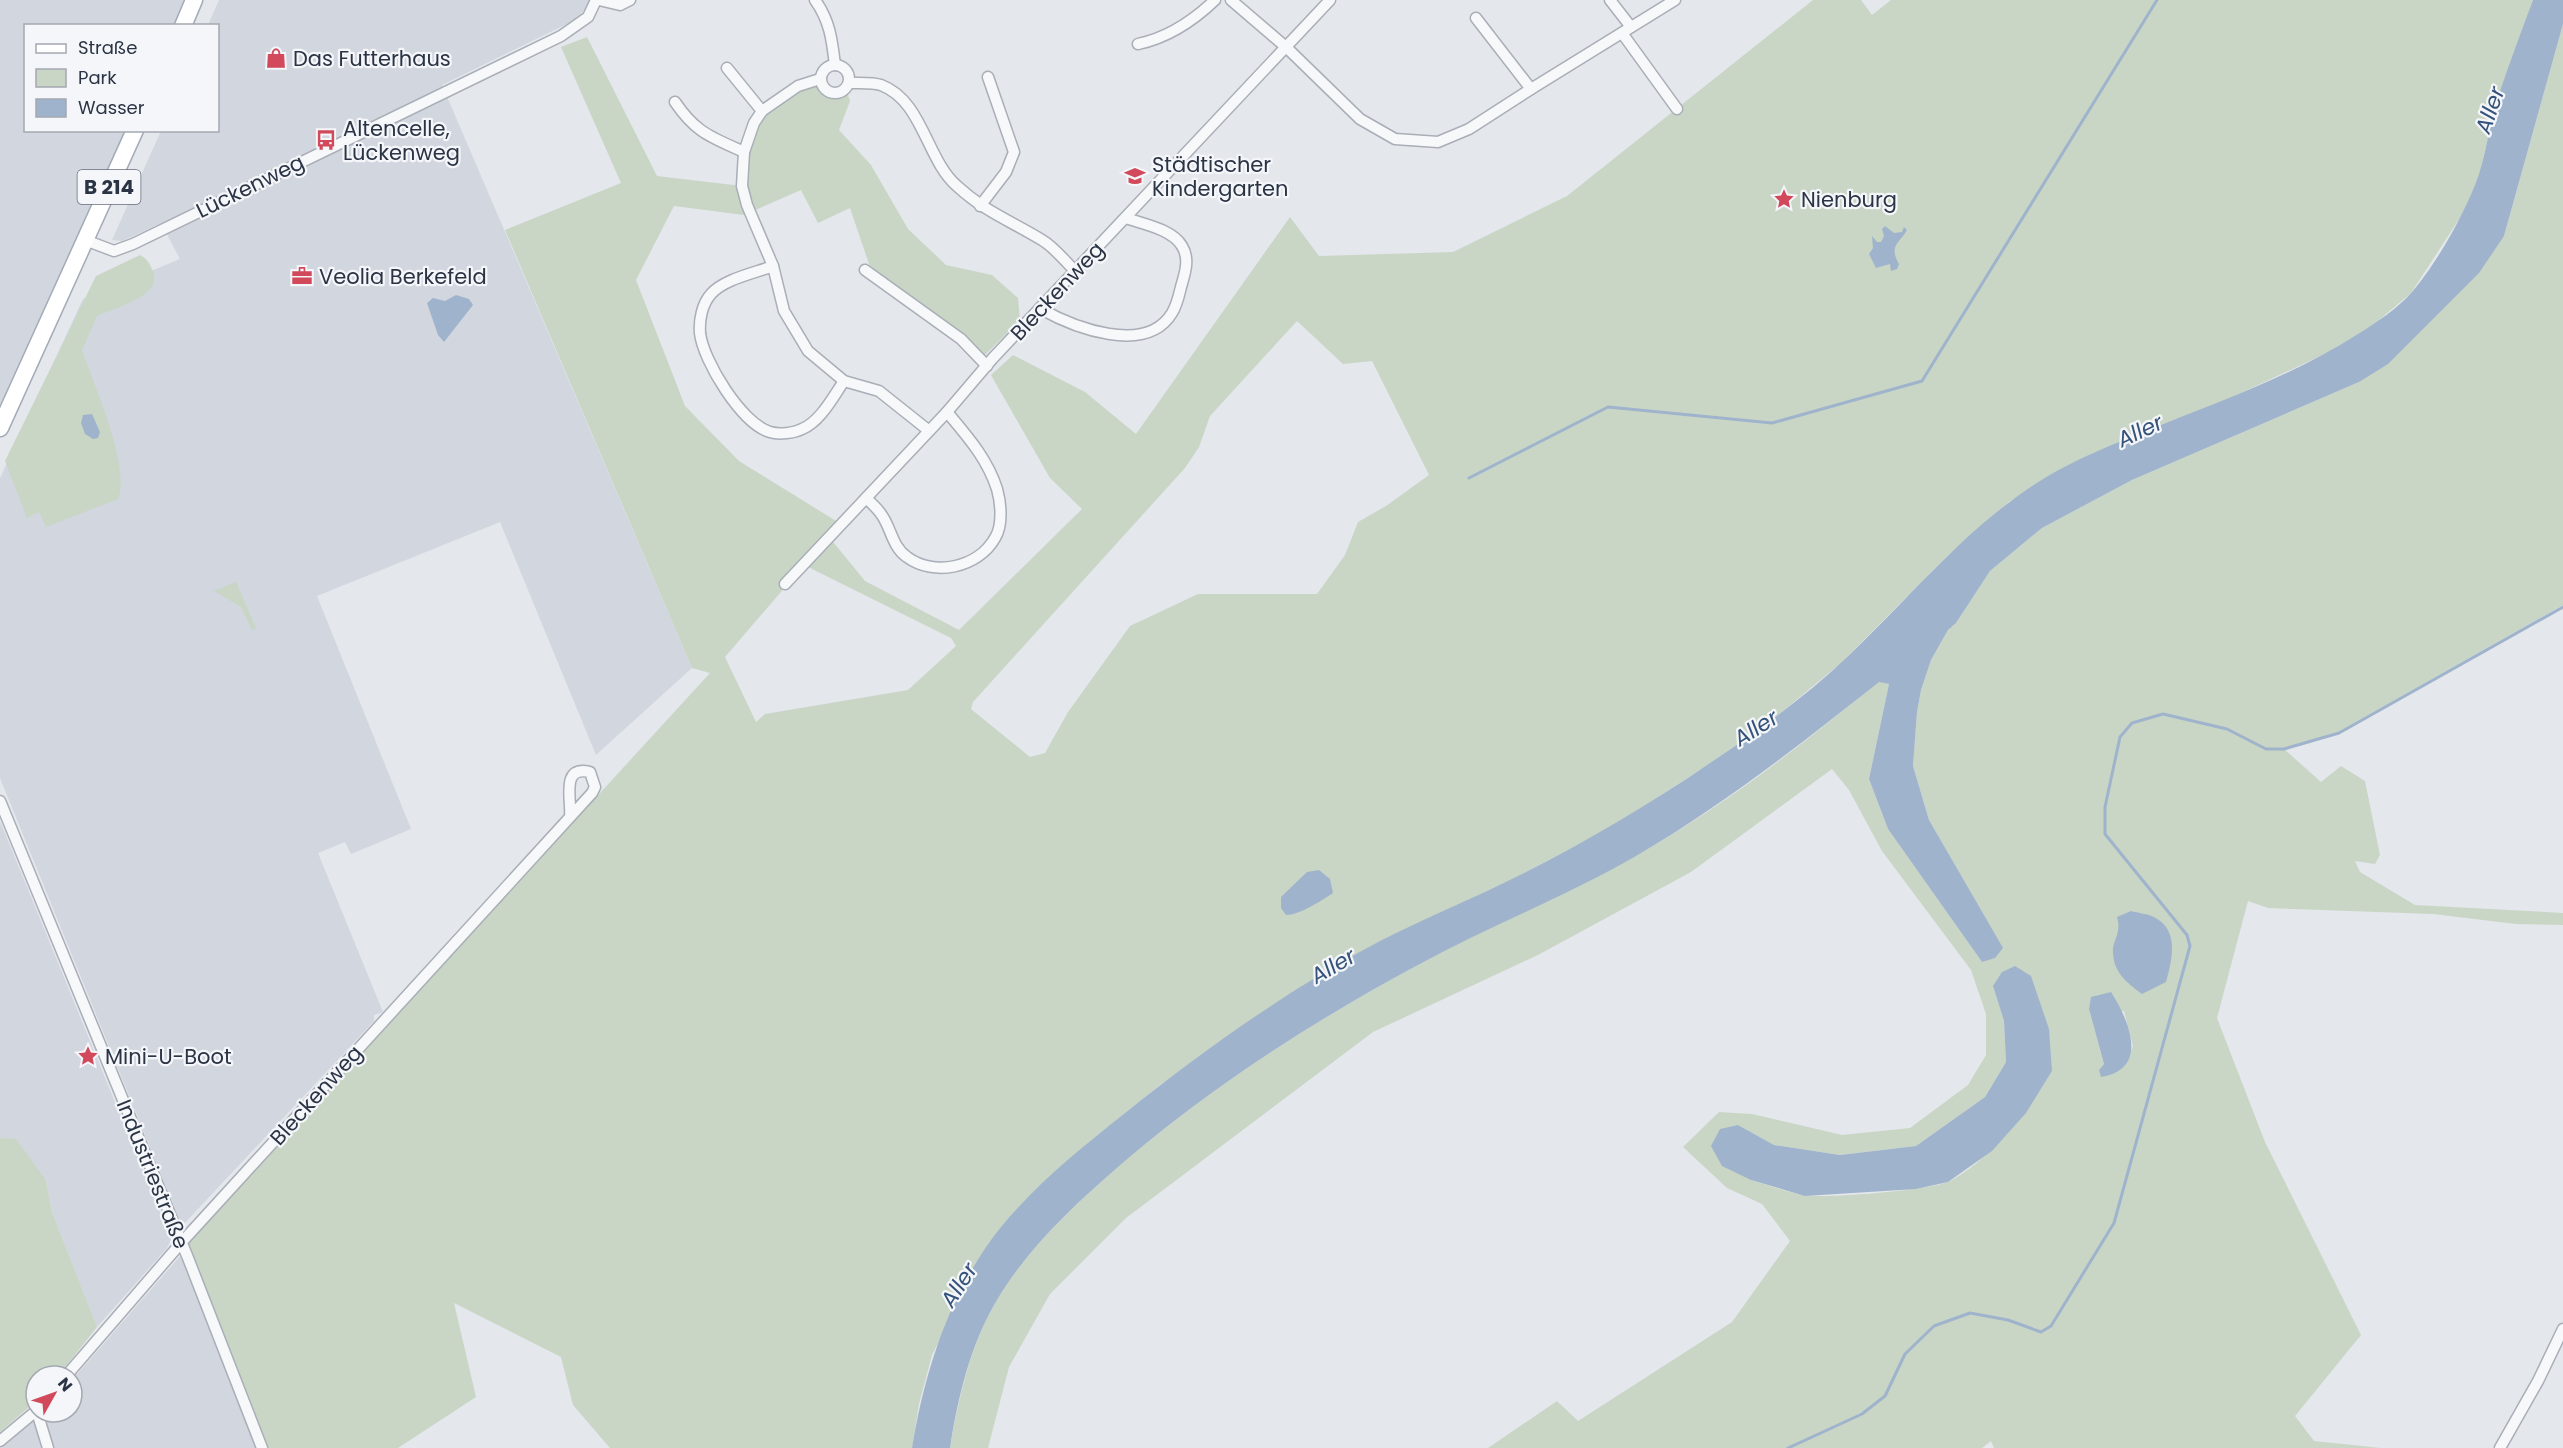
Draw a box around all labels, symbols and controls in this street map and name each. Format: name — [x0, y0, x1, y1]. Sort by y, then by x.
legend — [24, 24, 219, 132]
text: Straße — [78, 35, 137, 60]
place label: Das Futterhaus — [293, 44, 451, 73]
shop icon: Das Futterhaus — [264, 46, 288, 70]
text: Park — [78, 65, 117, 90]
water label: Aller — [2467, 82, 2513, 138]
text: Wasser — [78, 95, 145, 120]
place label: Altencelle, Lückenweg — [343, 114, 460, 167]
bus stop icon: Altencelle, Lückenweg — [314, 128, 338, 152]
street label: Lückenweg — [191, 147, 309, 225]
place label: Städtischer Kindergarten — [1152, 150, 1289, 203]
school or university icon: Städtischer Kindergarten — [1123, 164, 1147, 188]
road number: B 214 — [78, 170, 140, 204]
place label: Nienburg — [1801, 185, 1897, 214]
place icon: Nienburg — [1772, 187, 1796, 211]
street label: Bleckenweg — [1004, 235, 1110, 347]
place label: Veolia Berkefeld — [319, 262, 487, 291]
office icon: Veolia Berkefeld — [290, 264, 314, 288]
water label: Aller — [2111, 407, 2169, 456]
water label: Aller — [1727, 702, 1785, 754]
water label: Aller — [1304, 940, 1362, 992]
street label: Bleckenweg — [263, 1039, 369, 1151]
place label: Mini-U-Boot — [105, 1042, 232, 1071]
place icon: Mini-U-Boot — [76, 1044, 100, 1068]
street label: Industriestraße — [110, 1095, 196, 1253]
water label: Aller — [933, 1256, 985, 1314]
north arrow — [24, 1364, 84, 1424]
text: N — [52, 1373, 78, 1397]

